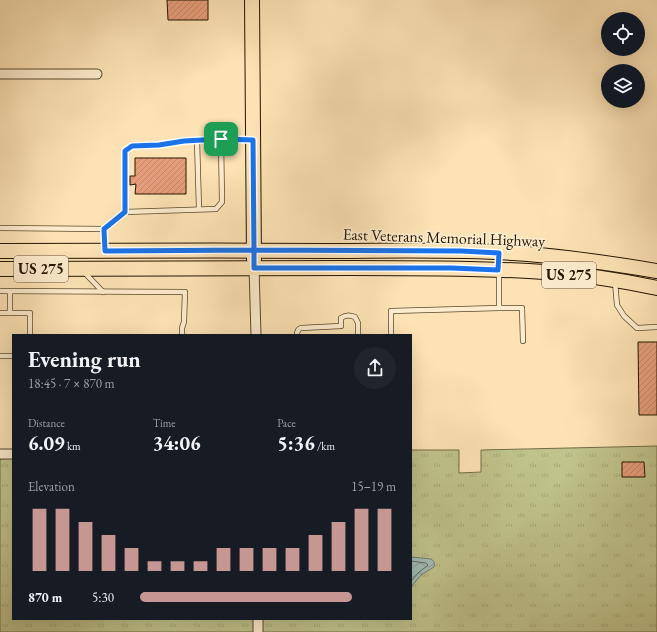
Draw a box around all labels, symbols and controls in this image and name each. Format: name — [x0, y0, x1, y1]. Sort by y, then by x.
map controls — [601, 12, 645, 108]
button: locate — [601, 12, 645, 56]
button: layers — [601, 64, 645, 108]
pin — [204, 122, 238, 156]
icon: arrive — [210, 128, 232, 150]
street label: East Veterans Memorial Highway — [342, 223, 547, 252]
road number: US 275 — [14, 256, 68, 282]
road number: US 275 — [542, 262, 596, 288]
text: Evening run — [28, 345, 141, 374]
button: share — [354, 347, 396, 389]
text: 18:45 · 7 × 870 m — [28, 375, 115, 392]
text: Distance — [28, 416, 65, 430]
text: Time — [153, 416, 176, 430]
text: Pace — [277, 416, 296, 430]
text: 6.09 — [28, 430, 65, 456]
text: 34:06 — [153, 430, 201, 456]
text: 5:36 — [277, 430, 315, 456]
text: km — [65, 439, 81, 453]
text: /km — [315, 439, 335, 453]
text: Elevation — [28, 478, 75, 495]
text: 15–19 m — [351, 478, 396, 495]
text: 870 m — [28, 589, 62, 606]
text: 5:30 — [92, 589, 114, 606]

